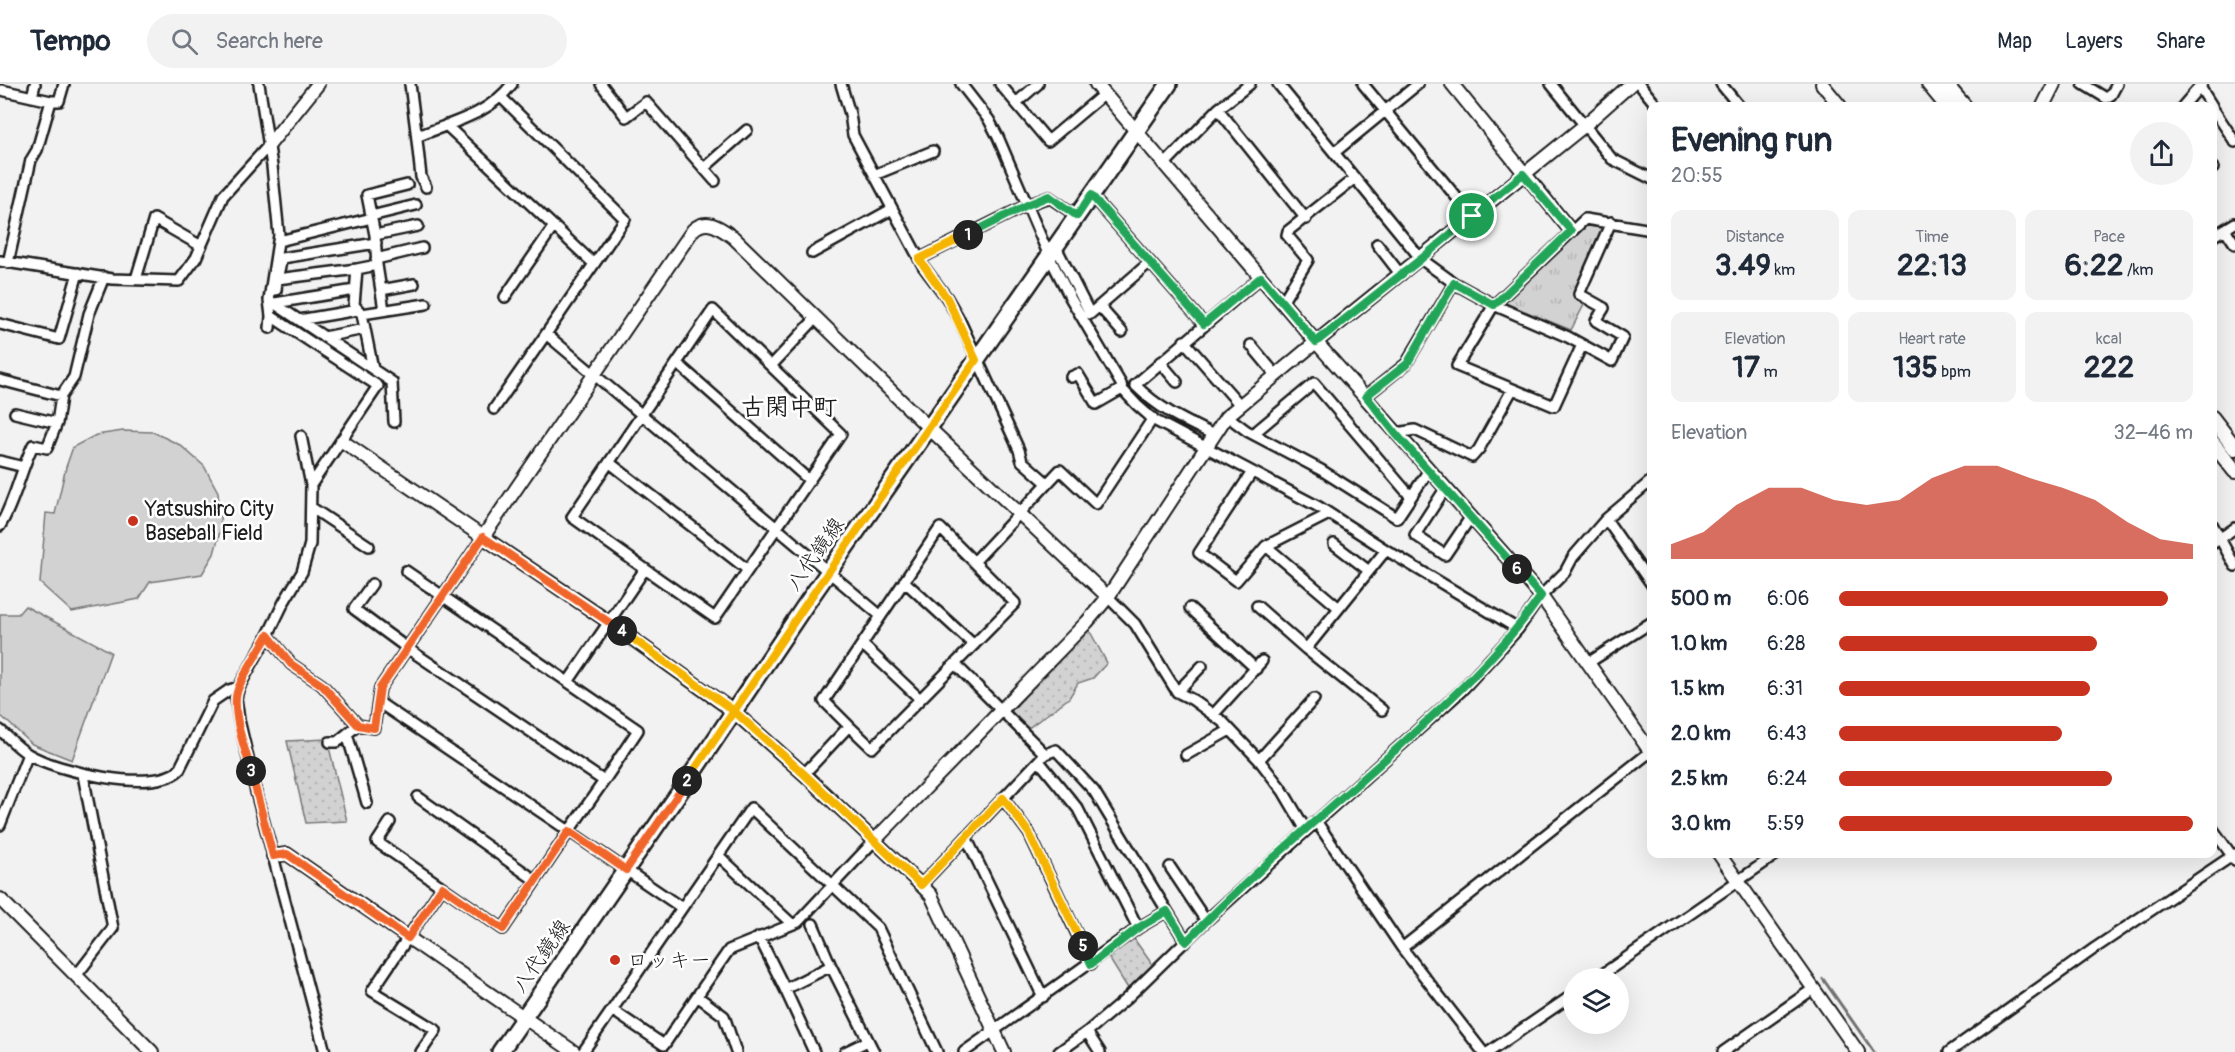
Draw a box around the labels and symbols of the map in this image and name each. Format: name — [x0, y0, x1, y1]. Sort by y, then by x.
pin — [1446, 190, 1497, 241]
pin: 1 — [953, 220, 983, 250]
district label: 古閑中町 — [741, 393, 837, 422]
place label: Yatsushiro City Baseball Field — [144, 496, 274, 547]
street label: 八代鏡線 — [780, 512, 851, 596]
marker: Yatsushiro City Baseball Field — [126, 514, 140, 528]
pin: 6 — [1502, 554, 1532, 584]
pin: 4 — [607, 616, 637, 646]
pin: 3 — [236, 756, 266, 786]
pin: 2 — [672, 766, 702, 796]
street label: 八代鏡線 — [506, 914, 577, 998]
pin: 5 — [1068, 931, 1098, 961]
place label: ロッキー — [627, 947, 711, 974]
marker: ロッキー — [608, 953, 622, 967]

